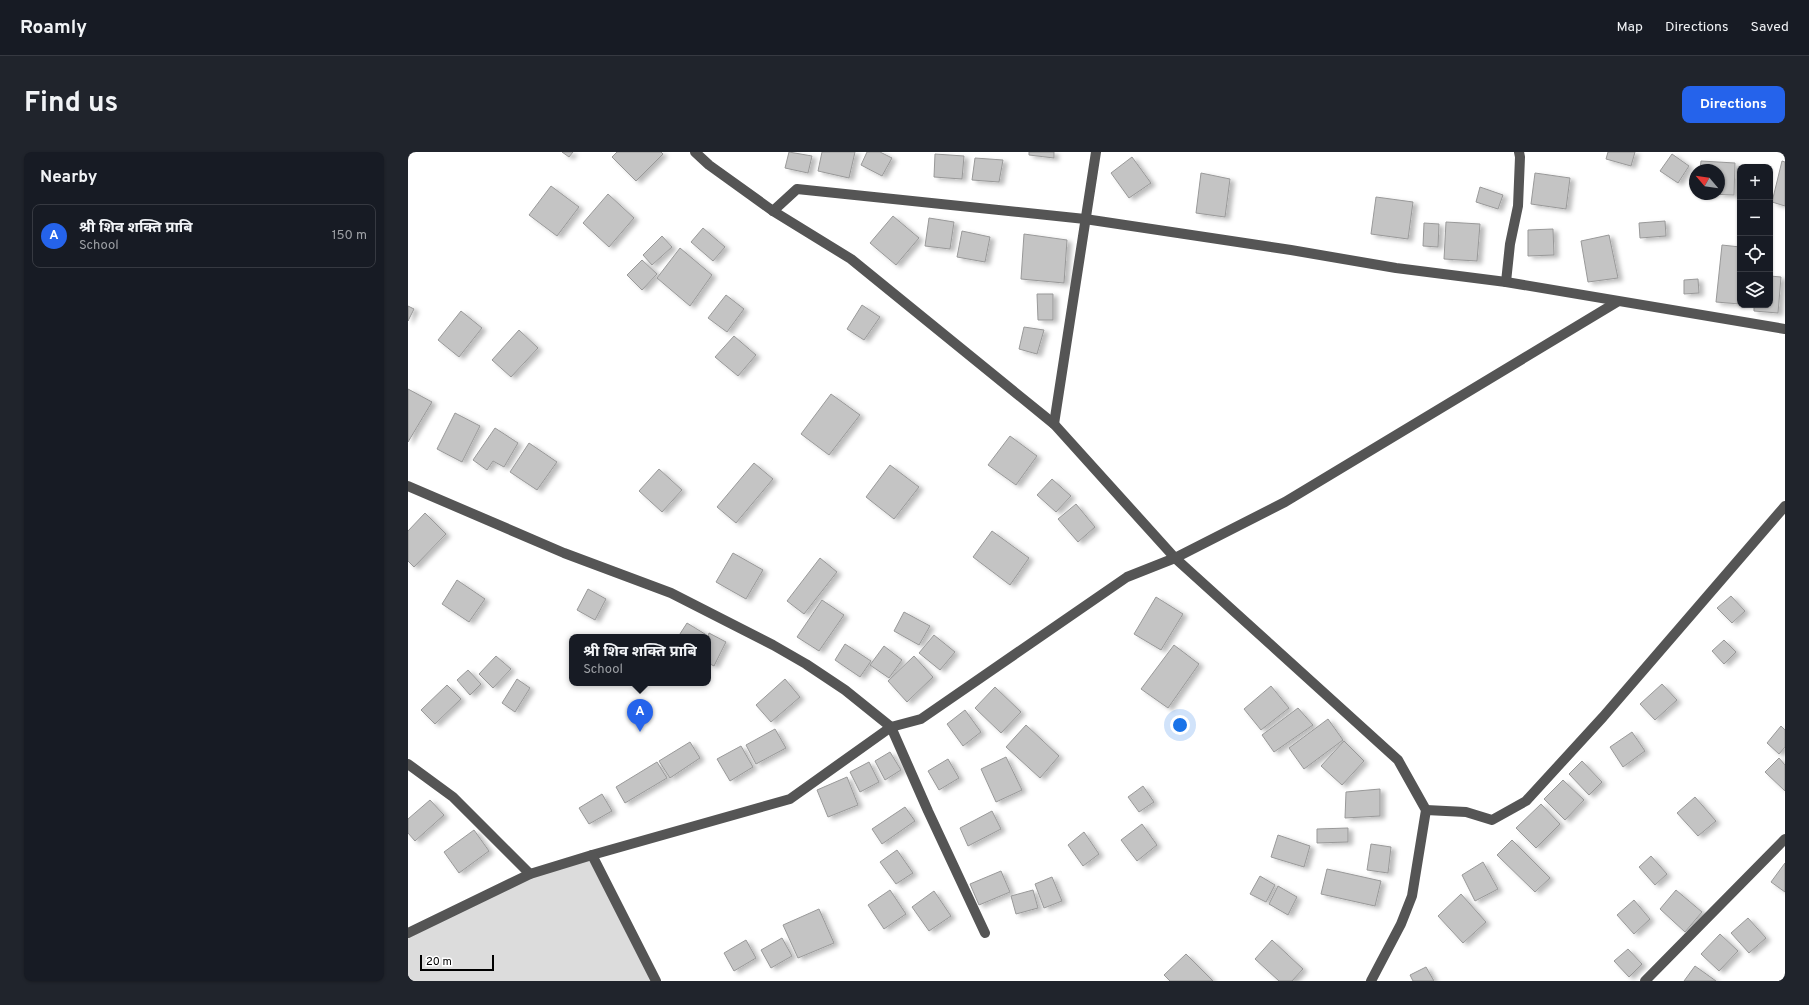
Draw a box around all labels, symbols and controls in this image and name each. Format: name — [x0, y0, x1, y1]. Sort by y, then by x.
text: Roamly — [20, 16, 87, 40]
text: Map — [1617, 19, 1643, 36]
text: Directions — [1665, 19, 1729, 36]
text: Saved — [1751, 19, 1789, 36]
text: Find us — [24, 86, 118, 122]
button: Directions — [1682, 86, 1785, 123]
north arrow — [1689, 164, 1725, 200]
map controls — [1737, 164, 1773, 308]
button: + — [1737, 164, 1773, 200]
text: Nearby — [40, 167, 97, 189]
button: − — [1737, 200, 1773, 236]
text: श्री शिव शक्ति प्राबि — [79, 219, 193, 238]
text: A — [49, 228, 59, 244]
text: 150 m — [332, 228, 367, 244]
button: locate — [1737, 236, 1773, 272]
text: School — [79, 238, 119, 254]
button: layers — [1737, 272, 1773, 308]
popup — [569, 634, 711, 686]
text: श्री शिव शक्ति प्राबि — [583, 643, 697, 662]
text: School — [583, 662, 623, 678]
pin: A — [627, 699, 653, 732]
your location — [1170, 715, 1190, 735]
scale bar — [420, 953, 494, 972]
text: 20 m — [426, 955, 452, 969]

